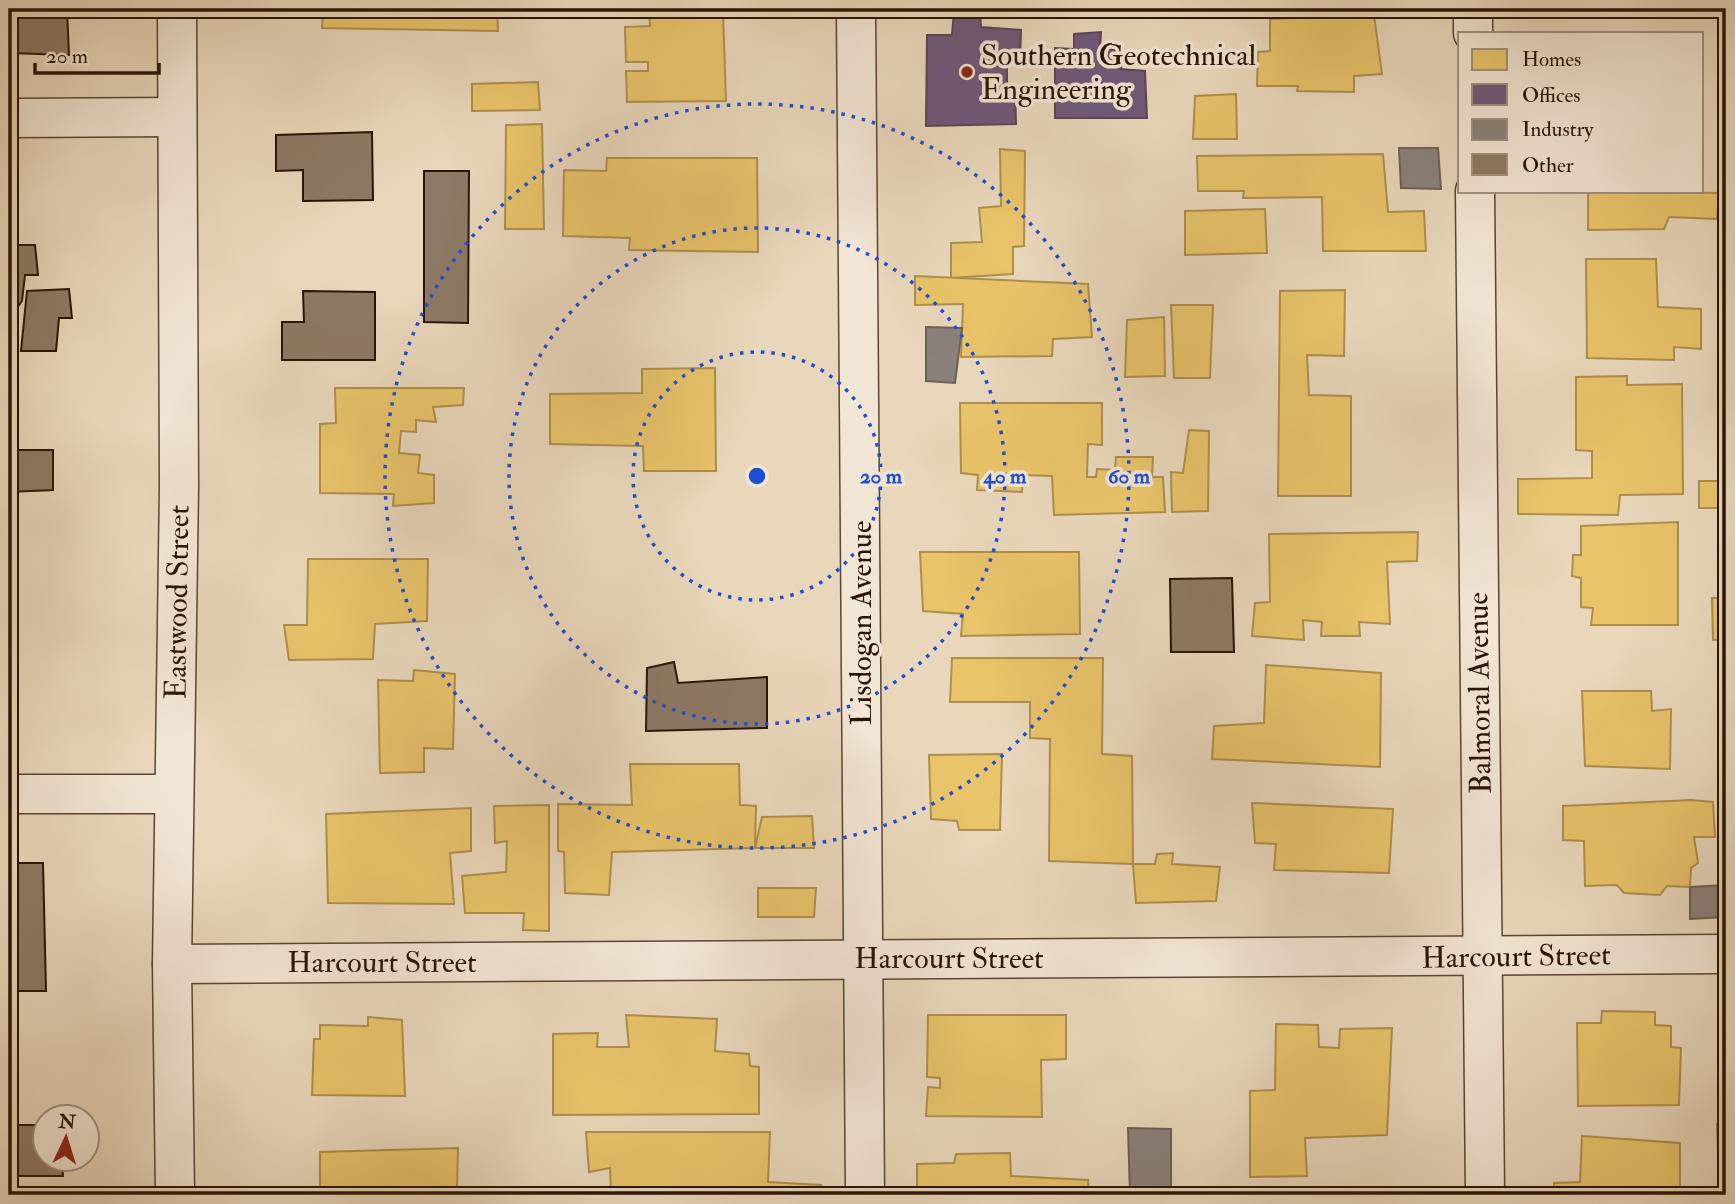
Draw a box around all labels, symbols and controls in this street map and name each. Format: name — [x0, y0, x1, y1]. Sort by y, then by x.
scale bar — [35, 32, 159, 76]
legend — [1458, 32, 1704, 192]
place label: Southern Geotechnical Engineering — [981, 37, 1257, 108]
text: 20 m — [46, 43, 88, 70]
text: Homes — [1522, 46, 1581, 73]
marker: Southern Geotechnical Engineering — [959, 64, 975, 80]
text: Offices — [1522, 82, 1580, 109]
text: Industry — [1522, 116, 1594, 143]
text: Other — [1522, 152, 1574, 179]
text: 20 m — [860, 463, 903, 490]
text: 40 m — [983, 463, 1027, 490]
text: 60 m — [1108, 463, 1151, 490]
centre of rings — [745, 464, 769, 488]
street label: Eastwood Street — [157, 504, 198, 700]
street label: Lisdogan Avenue — [843, 521, 880, 725]
street label: Balmoral Avenue — [1459, 592, 1500, 794]
street label: Harcourt Street — [1421, 936, 1611, 977]
street label: Harcourt Street — [854, 940, 1044, 977]
street label: Harcourt Street — [287, 944, 477, 981]
north arrow — [32, 1102, 102, 1172]
text: N — [57, 1109, 77, 1135]

